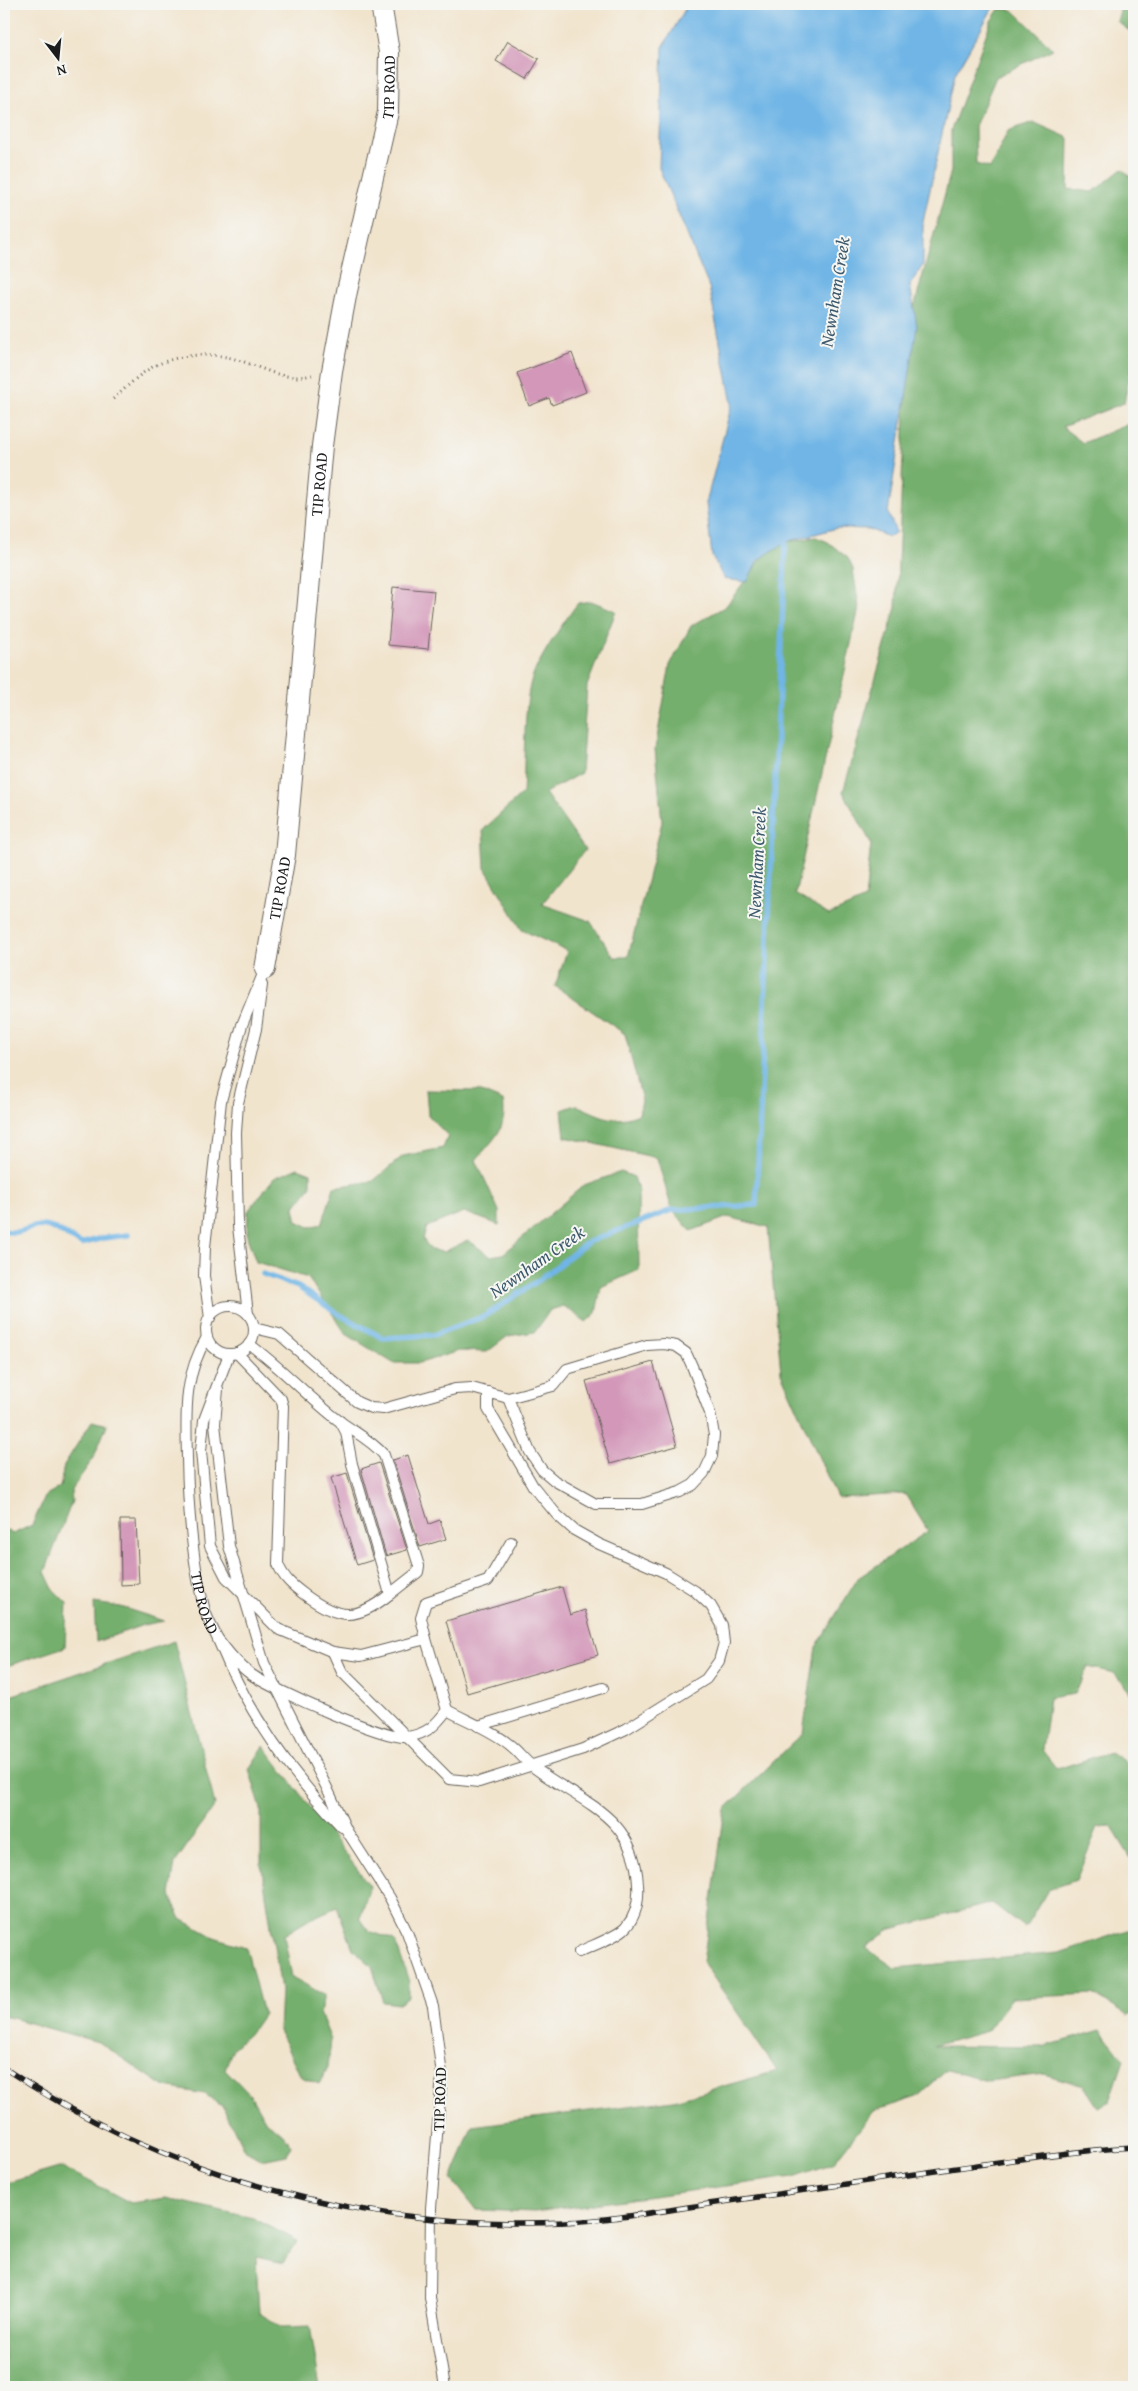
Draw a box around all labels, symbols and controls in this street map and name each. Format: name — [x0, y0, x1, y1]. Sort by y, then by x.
north arrow — [32, 32, 82, 82]
street label: TIP ROAD — [375, 55, 401, 122]
text: N — [54, 60, 69, 82]
water label: Newnham Creek — [812, 234, 857, 350]
street label: TIP ROAD — [304, 451, 333, 517]
water label: Newnham Creek — [740, 806, 773, 920]
street label: TIP ROAD — [262, 854, 297, 922]
water label: Newnham Creek — [483, 1218, 591, 1305]
street label: TIP ROAD — [185, 1570, 226, 1638]
street label: TIP ROAD — [426, 2066, 452, 2131]

